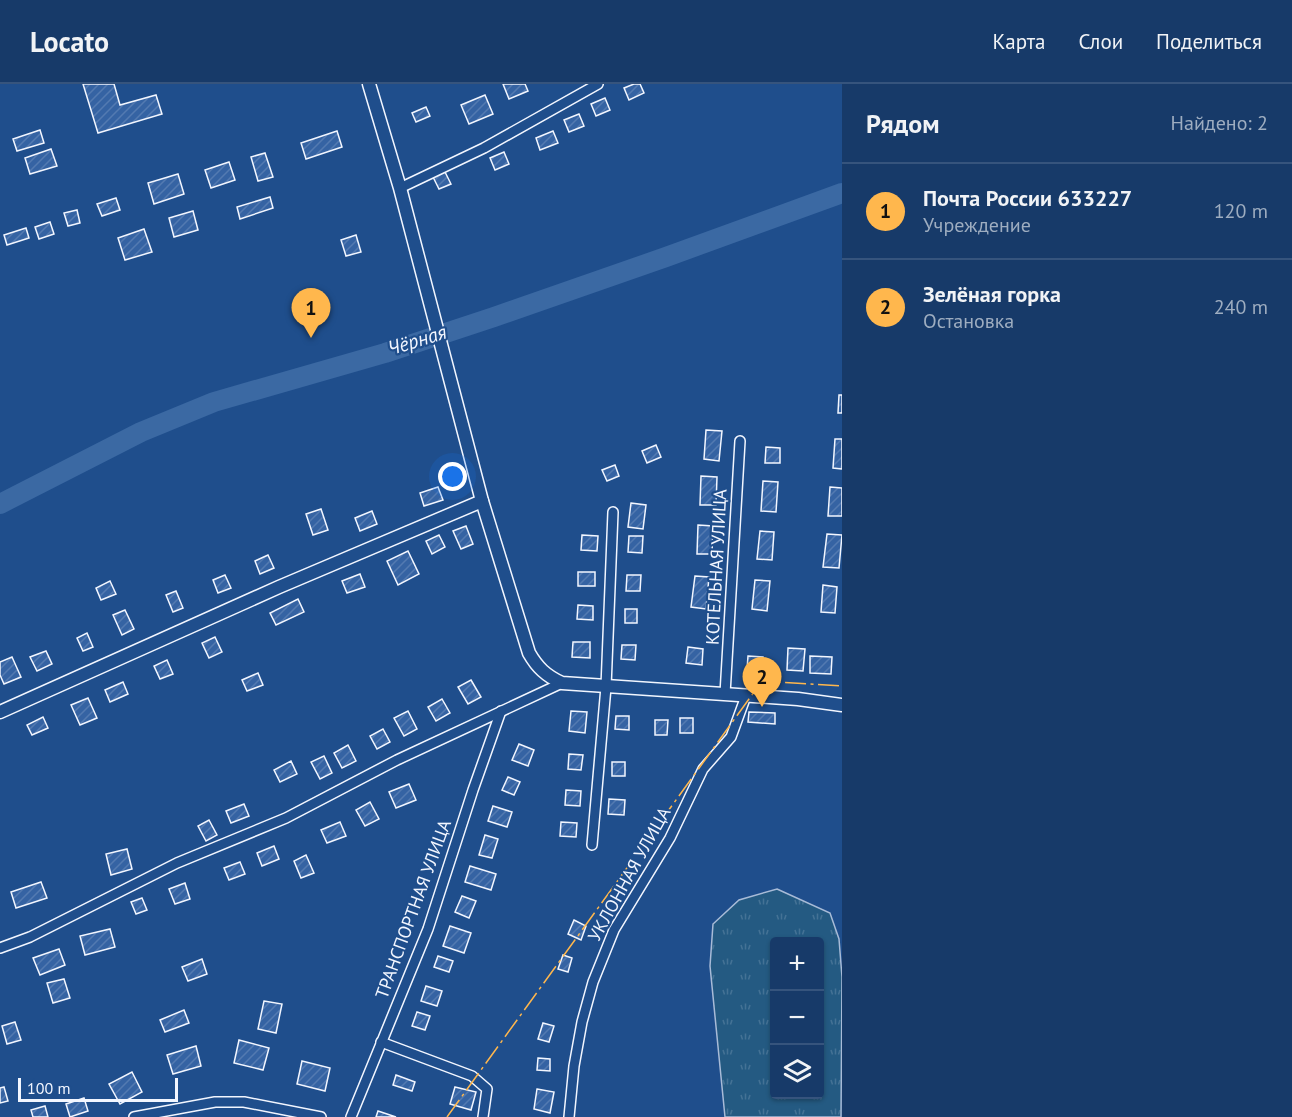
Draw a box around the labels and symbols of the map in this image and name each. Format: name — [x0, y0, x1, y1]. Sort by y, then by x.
pin: 1 — [292, 288, 330, 338]
water label: Чёрная — [384, 319, 450, 361]
your location — [438, 462, 467, 491]
street label: КОТЕЛЬНАЯ УЛИЦА — [700, 488, 732, 645]
pin: 2 — [742, 658, 782, 707]
street label: УКЛОННАЯ УЛИЦА — [583, 802, 676, 945]
street label: ТРАНСПОРТНАЯ УЛИЦА — [370, 816, 456, 1002]
scale bar — [18, 1075, 178, 1102]

